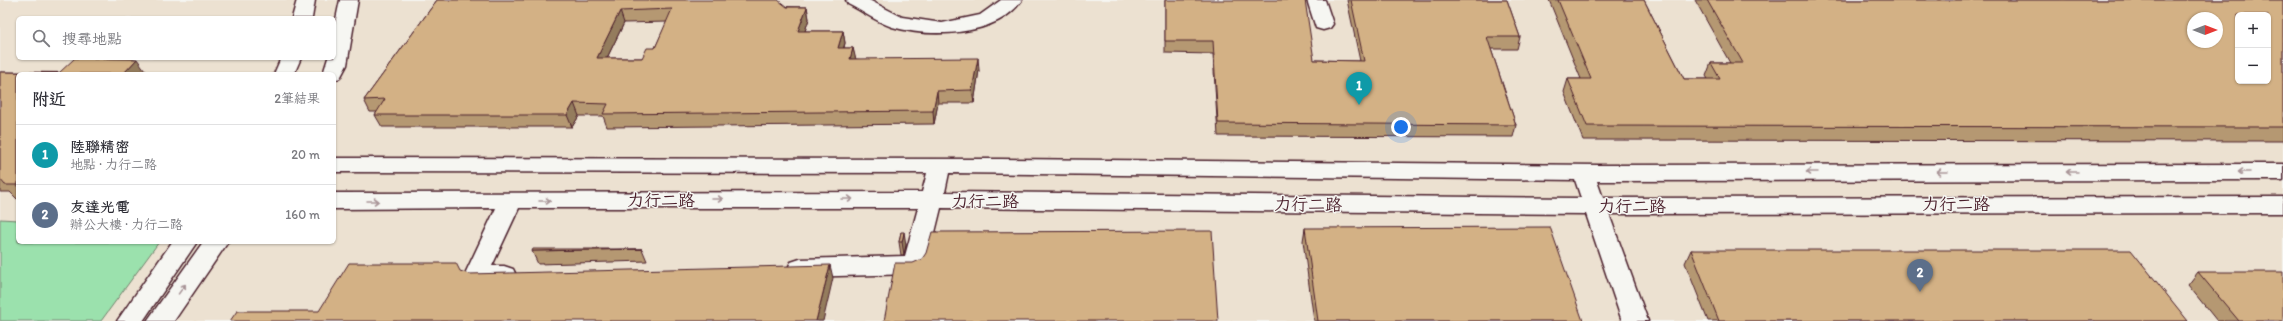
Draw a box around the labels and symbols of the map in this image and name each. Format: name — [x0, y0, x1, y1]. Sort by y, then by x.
north arrow — [2187, 12, 2223, 48]
pin: 1 — [1346, 72, 1372, 105]
your location — [1391, 117, 1411, 137]
one-way arrow — [1806, 168, 1819, 176]
one-way arrow — [1936, 168, 1949, 176]
one-way arrow — [2066, 168, 2079, 176]
one-way arrow — [2238, 168, 2251, 176]
street label: 力行二路 — [627, 190, 695, 210]
street label: 力行二路 — [951, 191, 1019, 211]
street label: 力行二路 — [1274, 193, 1342, 215]
street label: 力行二路 — [1922, 194, 1990, 214]
one-way arrow — [710, 195, 723, 203]
one-way arrow — [840, 195, 853, 203]
street label: 力行二路 — [1598, 196, 1666, 216]
one-way arrow — [366, 197, 379, 205]
one-way arrow — [538, 197, 551, 205]
pin: 2 — [1907, 259, 1933, 292]
one-way arrow — [178, 284, 186, 295]

